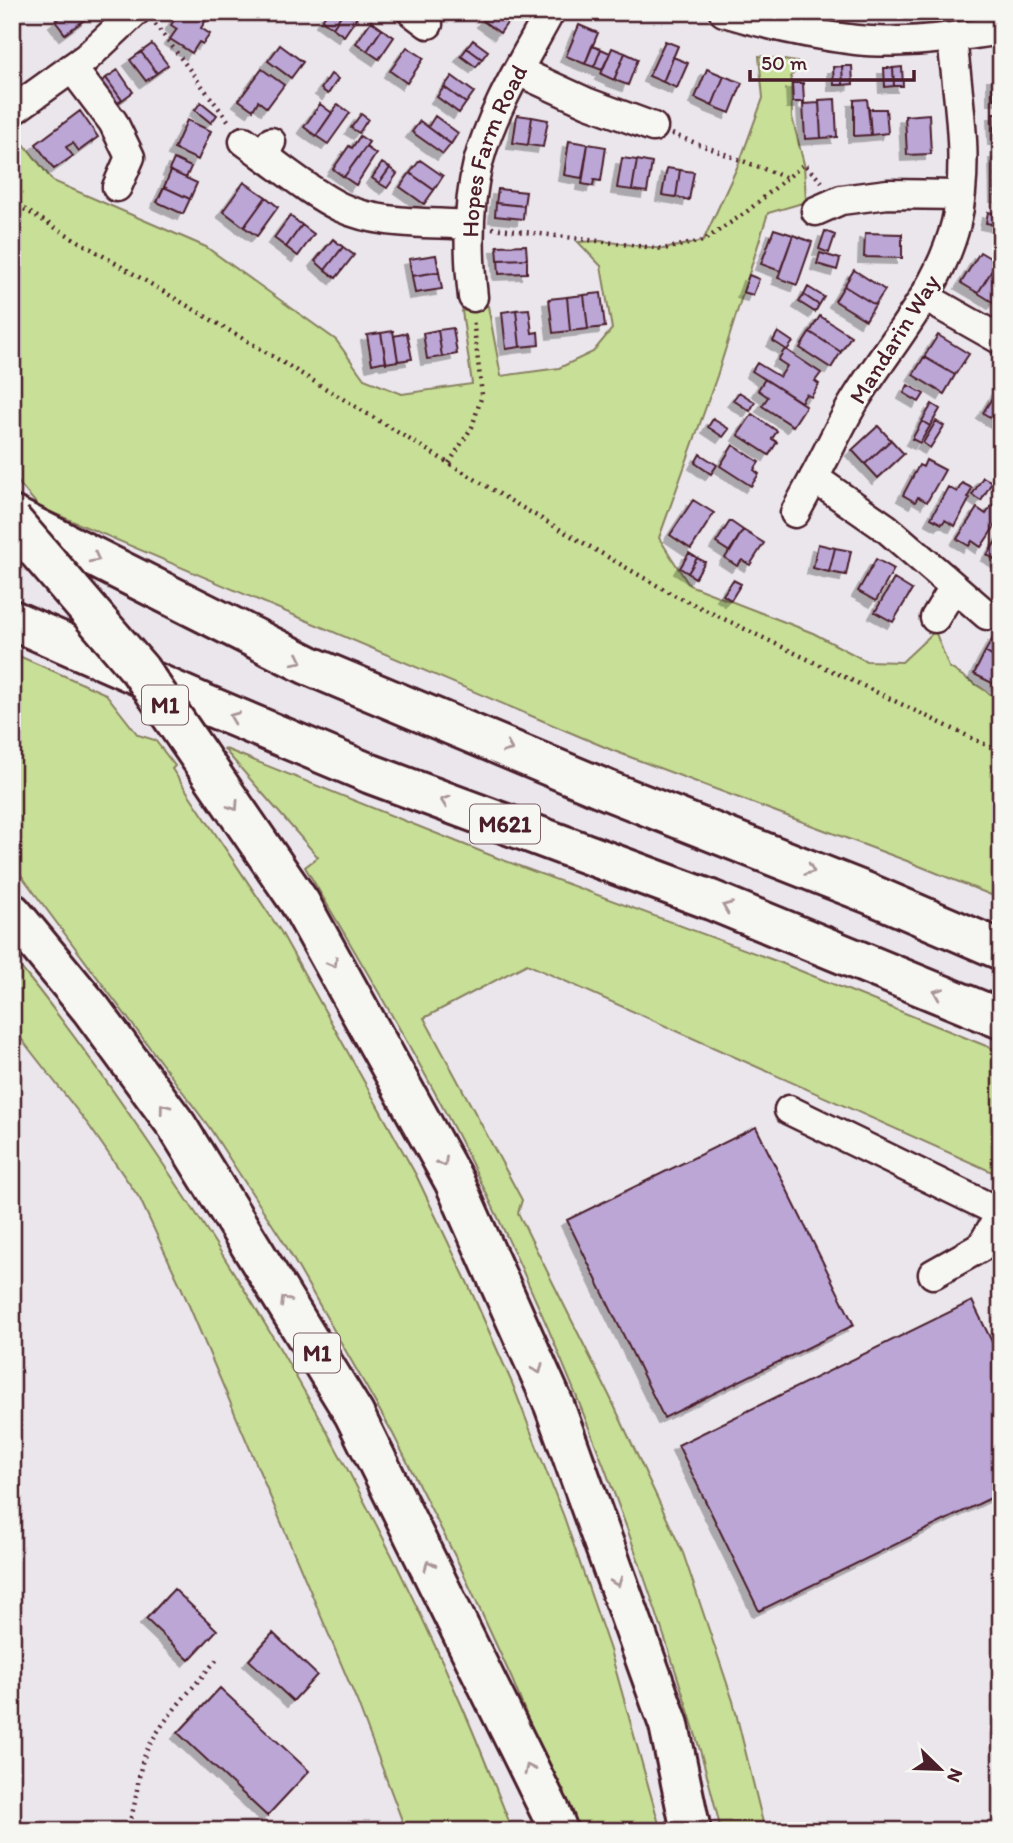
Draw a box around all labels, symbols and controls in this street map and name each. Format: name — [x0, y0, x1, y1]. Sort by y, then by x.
scale bar — [750, 38, 915, 82]
text: 50 m — [761, 50, 808, 75]
street label: Hopes Farm Road — [455, 59, 533, 238]
street label: Mandarin Way — [843, 269, 945, 409]
one-way arrow — [87, 550, 100, 564]
one-way arrow — [291, 651, 303, 665]
road number: M1 — [142, 685, 188, 724]
one-way arrow — [229, 711, 241, 725]
one-way arrow — [501, 740, 513, 754]
one-way arrow — [440, 796, 452, 810]
one-way arrow — [226, 798, 238, 811]
road number: M621 — [470, 804, 540, 844]
one-way arrow — [803, 862, 815, 876]
one-way arrow — [722, 901, 735, 915]
one-way arrow — [325, 956, 338, 968]
one-way arrow — [933, 987, 945, 1001]
one-way arrow — [160, 1103, 172, 1116]
one-way arrow — [435, 1155, 448, 1167]
one-way arrow — [280, 1295, 293, 1308]
road number: M1 — [294, 1334, 340, 1372]
one-way arrow — [530, 1362, 544, 1374]
one-way arrow — [423, 1560, 437, 1572]
one-way arrow — [609, 1575, 623, 1587]
north arrow — [904, 1734, 974, 1804]
one-way arrow — [524, 1764, 538, 1776]
text: N — [942, 1765, 968, 1786]

